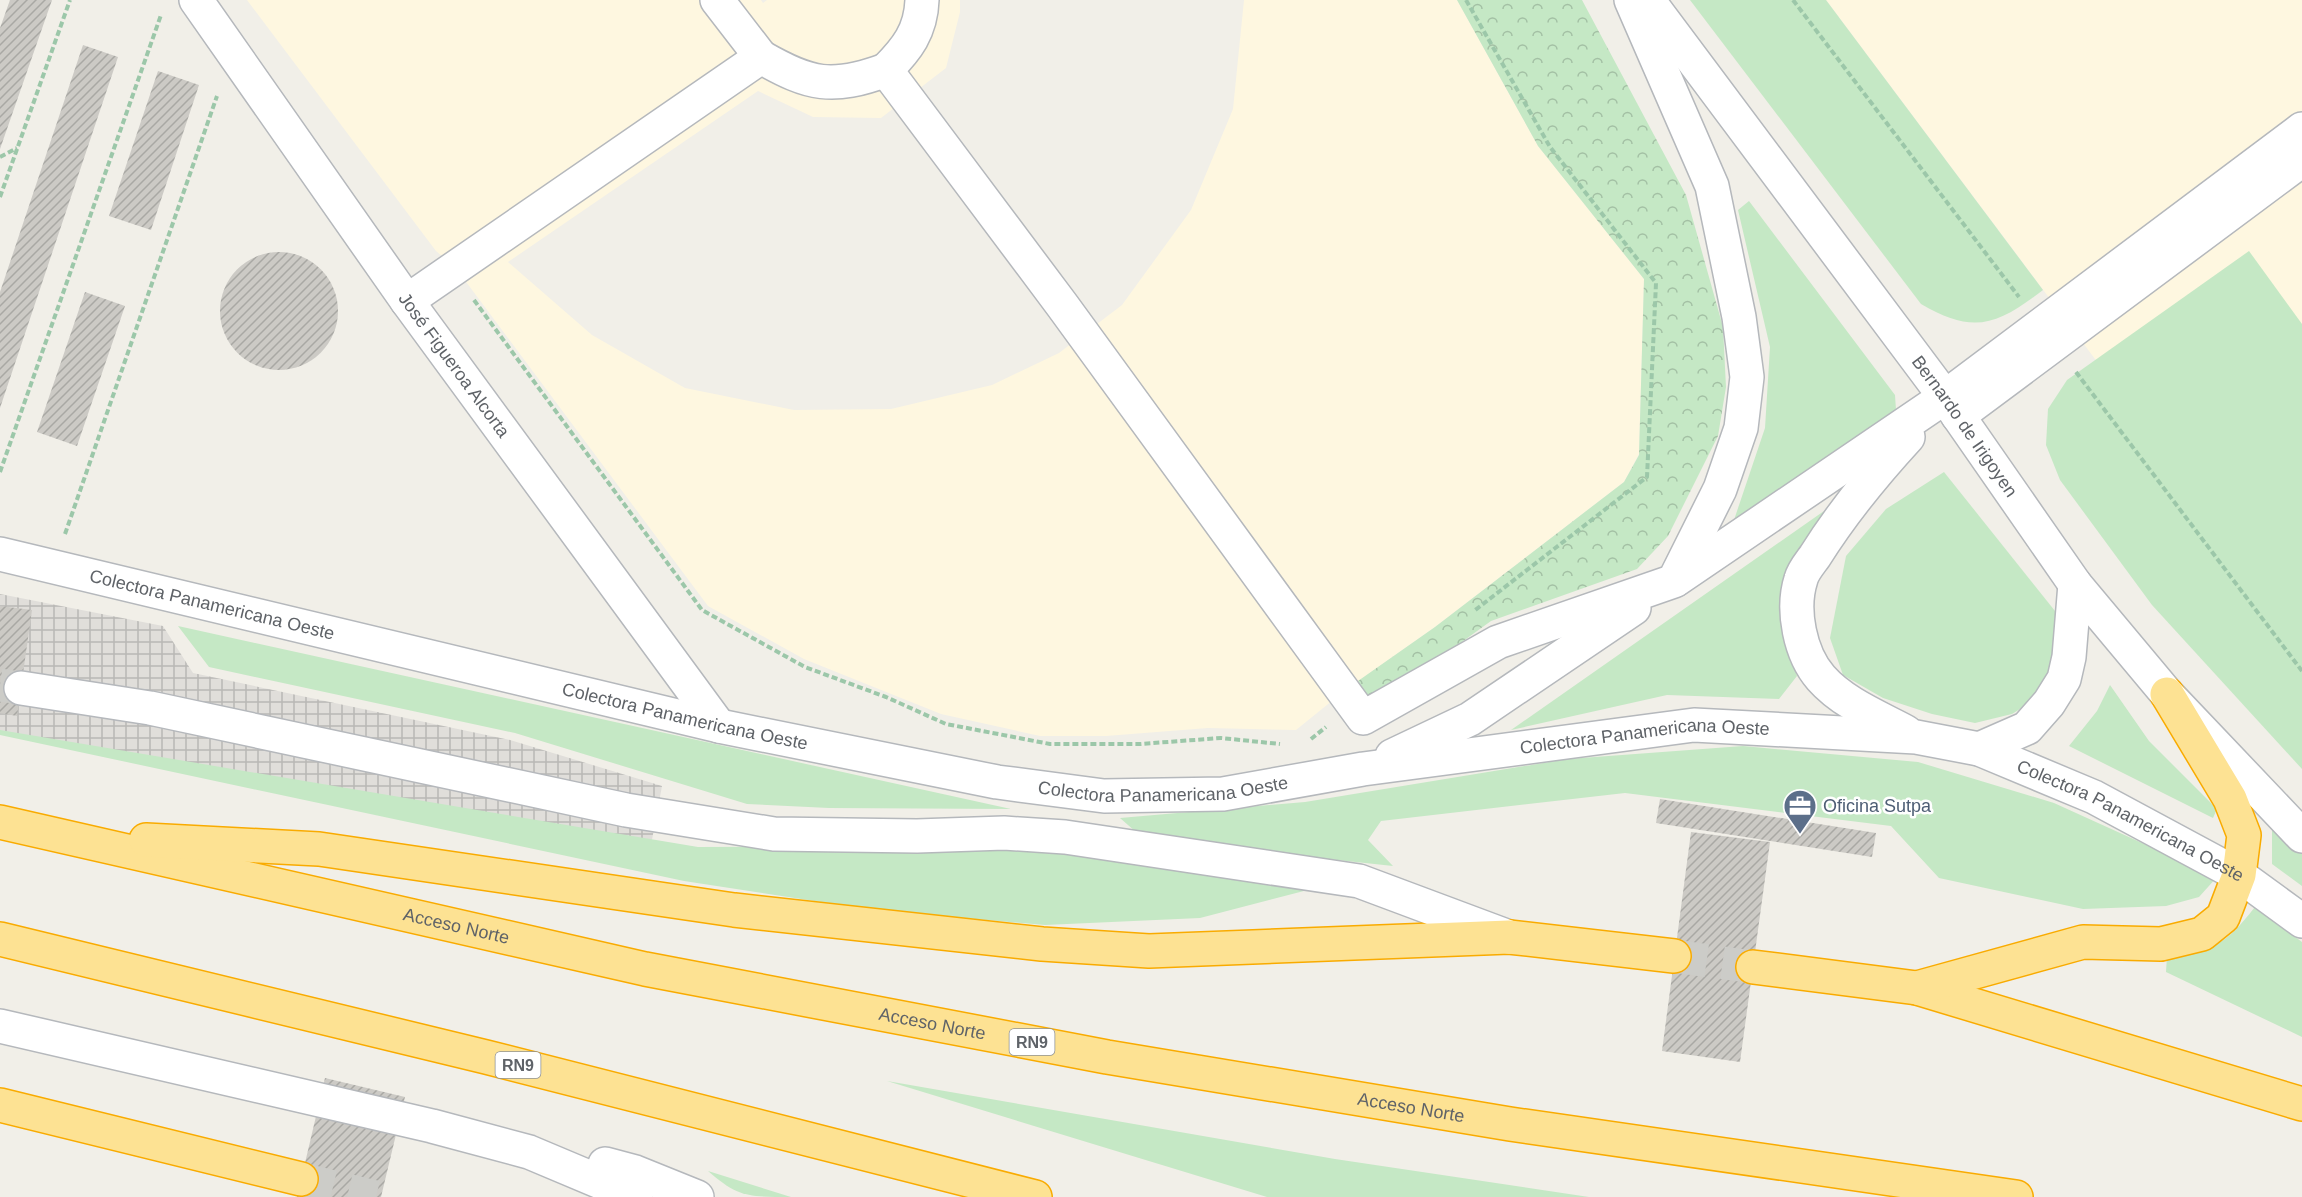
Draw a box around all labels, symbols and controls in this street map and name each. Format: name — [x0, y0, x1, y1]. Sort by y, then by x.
street label: José Figueroa Alcorta — [394, 289, 514, 442]
street label: Bernardo de Irigoyen — [1908, 352, 2021, 501]
street label: Colectora Panamericana Oeste — [87, 566, 337, 644]
street label: Colectora Panamericana Oeste — [560, 679, 810, 754]
street label: Colectora Panamericana Oeste — [1519, 715, 1770, 758]
street label: Colectora Panamericana Oeste — [2014, 756, 2247, 886]
street label: Colectora Panamericana Oeste — [1037, 773, 1290, 806]
office icon: Oficina Sutpa — [1782, 788, 1818, 835]
place label: Oficina Sutpa — [1823, 796, 1932, 816]
street label: Acceso Norte — [401, 904, 511, 948]
street label: Acceso Norte — [877, 1004, 987, 1044]
road number: RN9 — [1010, 1029, 1054, 1055]
road number: RN9 — [496, 1052, 540, 1078]
street label: Acceso Norte — [1356, 1089, 1466, 1126]

